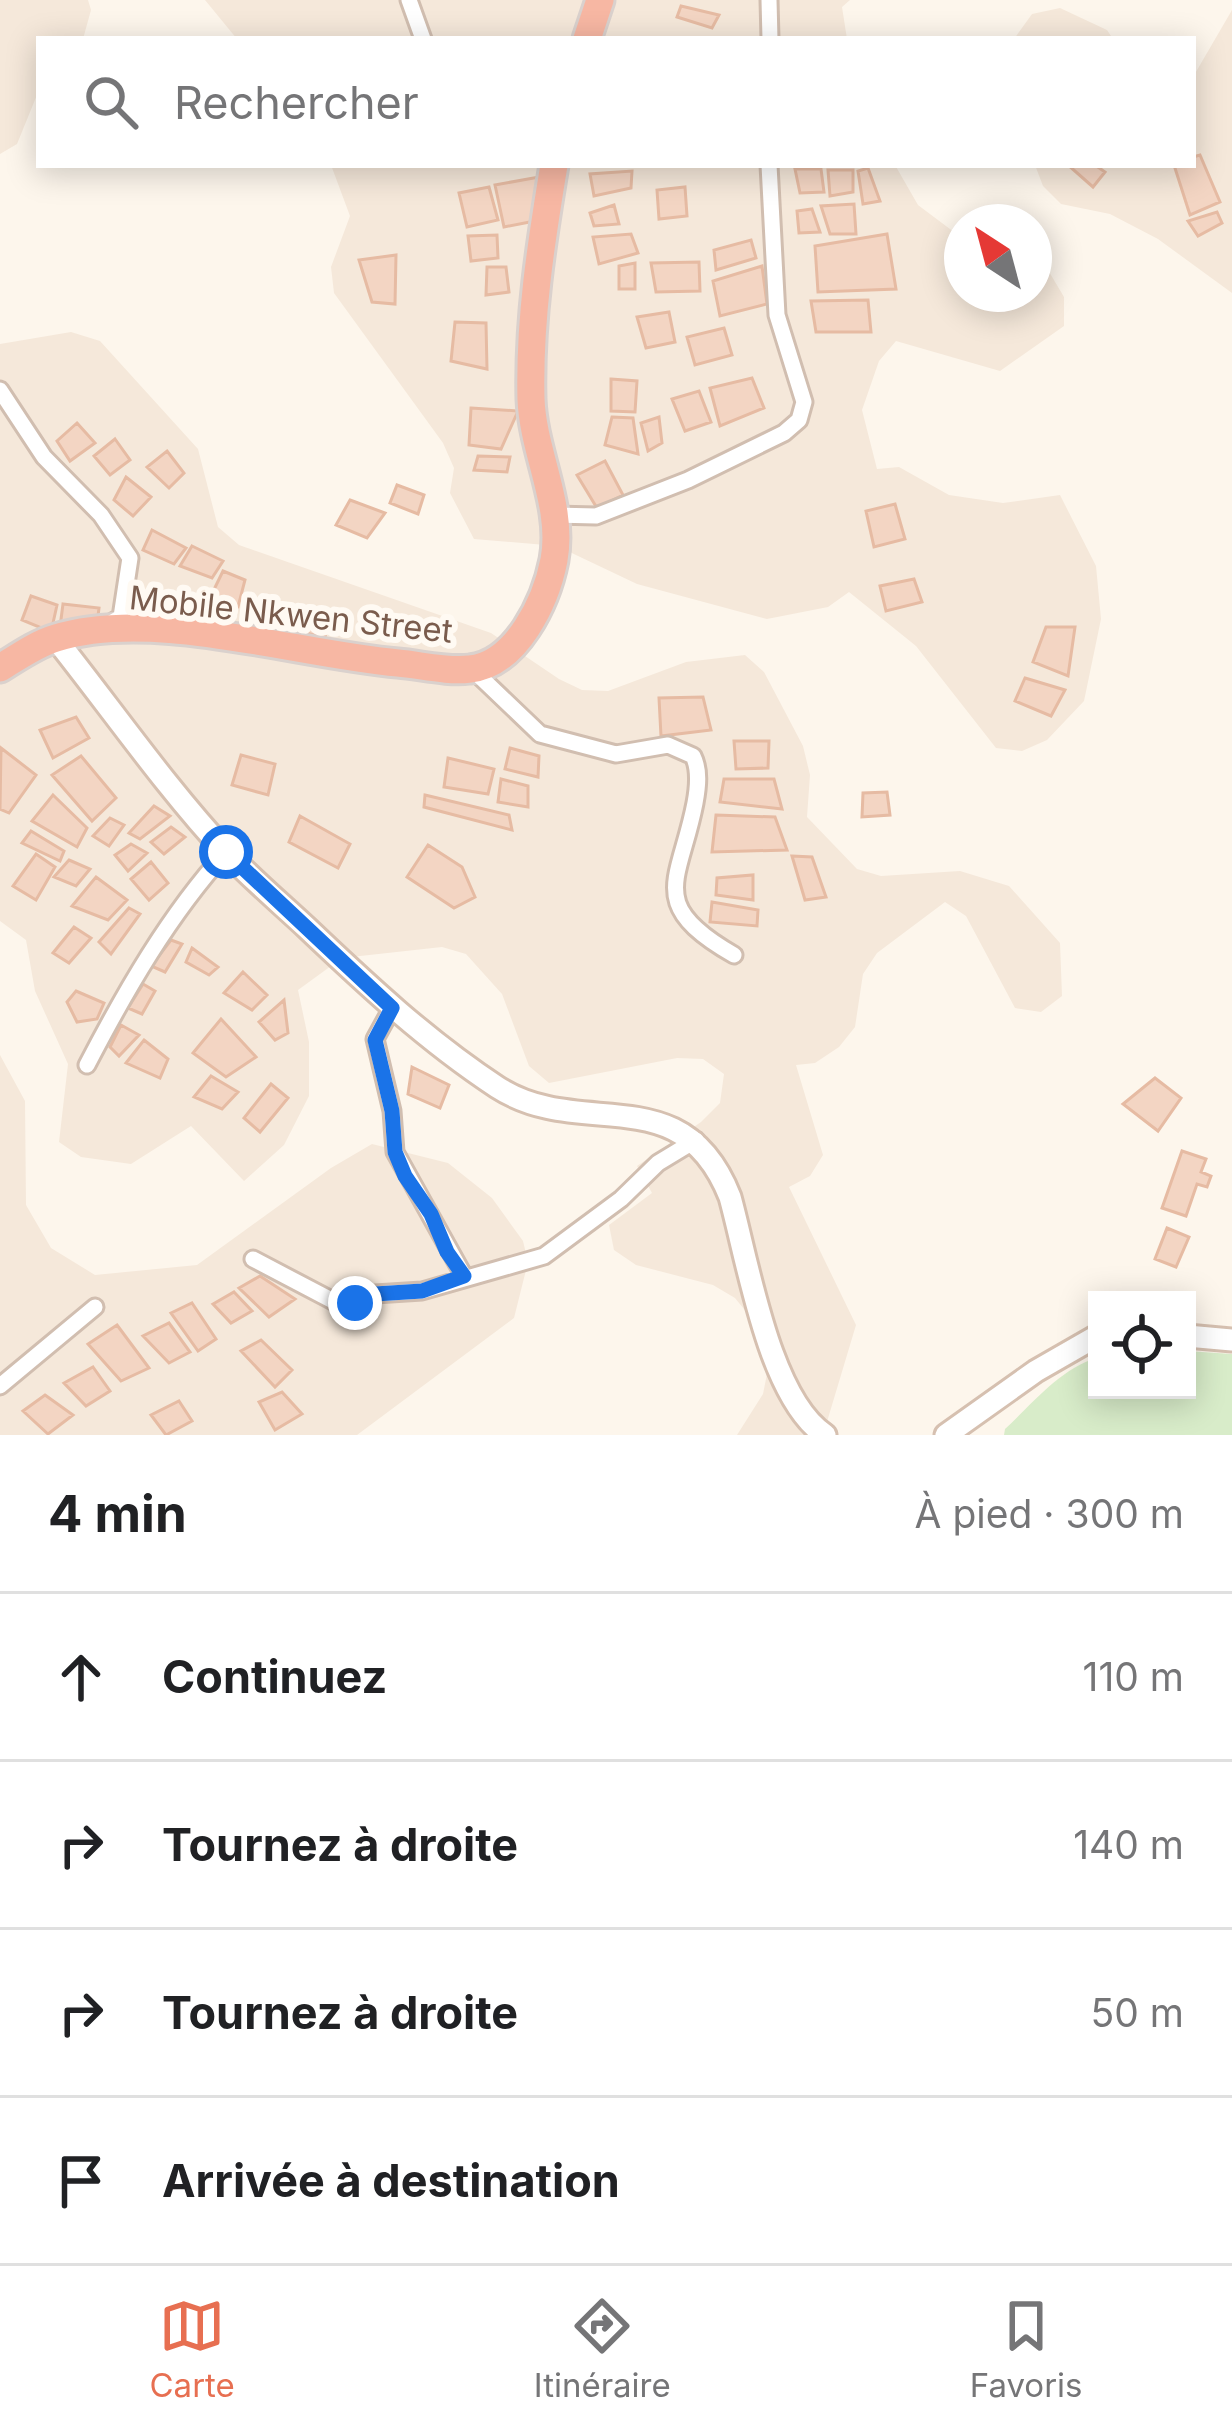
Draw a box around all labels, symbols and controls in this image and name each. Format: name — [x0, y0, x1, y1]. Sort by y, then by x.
search box — [36, 36, 1196, 168]
icon: search — [78, 69, 144, 135]
text: Rechercher — [174, 75, 419, 130]
north arrow — [944, 204, 1052, 312]
street label: Mobile Nkwen Street — [127, 577, 455, 651]
route start — [199, 825, 253, 879]
route end — [328, 1276, 382, 1330]
map controls — [1088, 1291, 1196, 1399]
button: locate — [1088, 1291, 1196, 1399]
text: 4 min — [48, 1483, 187, 1544]
text: À pied · 300 m — [915, 1490, 1184, 1537]
icon: ahead — [48, 1644, 114, 1710]
text: Continuez — [162, 1649, 387, 1704]
text: 110 m — [1083, 1653, 1184, 1700]
icon: right — [48, 1812, 114, 1878]
text: Tournez à droite — [162, 1817, 518, 1872]
text: 140 m — [1073, 1821, 1184, 1868]
icon: right — [48, 1980, 114, 2046]
text: Tournez à droite — [162, 1985, 518, 2040]
text: 50 m — [1091, 1989, 1184, 2036]
icon: arrive — [48, 2148, 114, 2214]
text: Arrivée à destination — [162, 2153, 620, 2208]
tab: Carte — [150, 2293, 235, 2405]
tab: Itinéraire — [534, 2293, 671, 2405]
tab: Favoris — [970, 2293, 1083, 2405]

